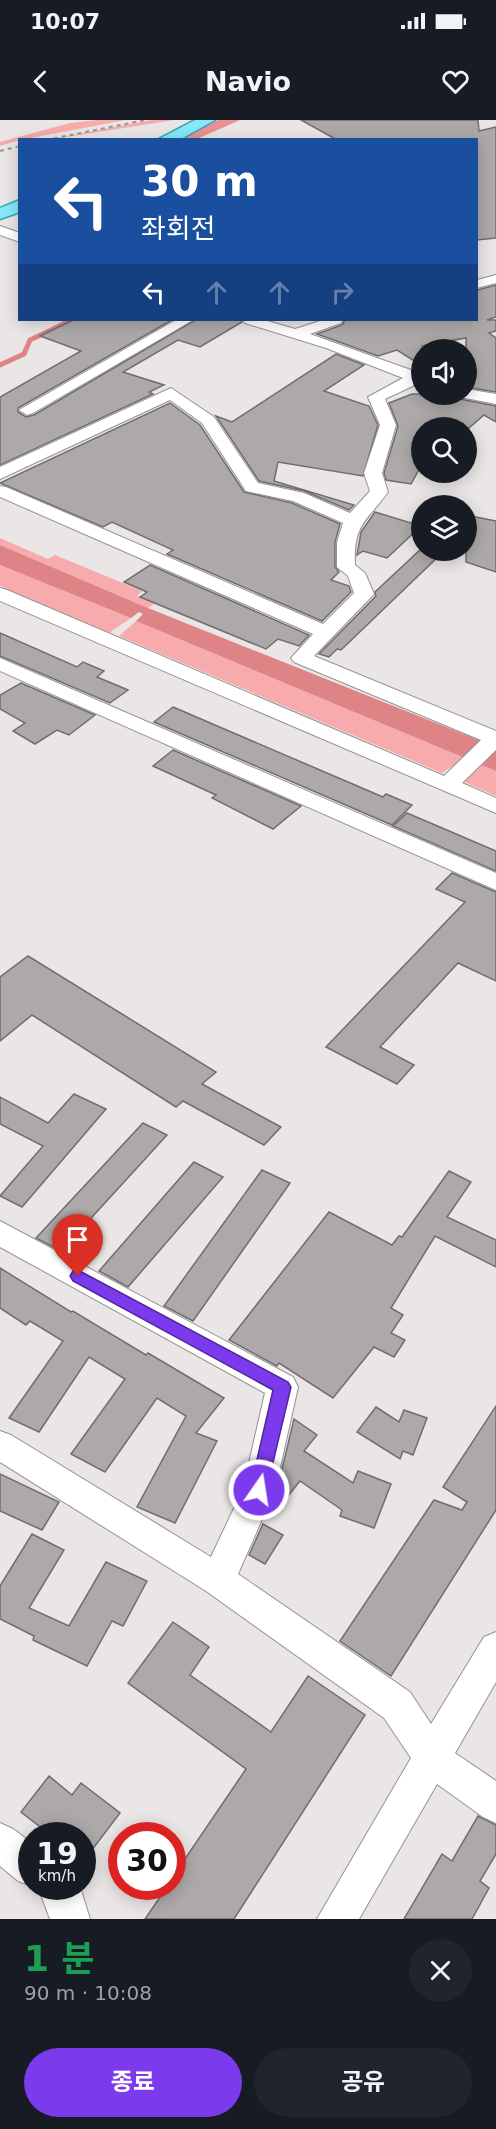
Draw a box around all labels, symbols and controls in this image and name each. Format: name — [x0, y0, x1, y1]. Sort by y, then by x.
text: 10:07 — [30, 9, 100, 34]
icon: back — [24, 65, 57, 98]
icon: heart — [439, 65, 472, 98]
text: Navio — [205, 66, 291, 97]
text: 30 m — [141, 157, 258, 206]
icon: left — [42, 162, 120, 240]
text: 좌회전 — [141, 213, 216, 244]
icon: left — [137, 276, 170, 309]
icon: ahead — [200, 276, 233, 309]
icon: ahead — [263, 276, 296, 309]
icon: right — [326, 276, 359, 309]
map controls — [411, 339, 477, 561]
button: sound — [411, 339, 477, 405]
button: search — [411, 417, 477, 483]
button: layers — [411, 495, 477, 561]
pin — [52, 1214, 103, 1276]
icon: arrive — [61, 1223, 94, 1256]
position arrow — [227, 1458, 291, 1522]
speed limit sign: 30 — [108, 1822, 186, 1900]
text: 19 — [36, 1836, 78, 1871]
text: km/h — [38, 1867, 76, 1885]
text: 1 분 — [24, 1938, 95, 1979]
button: close — [409, 1939, 472, 2002]
text: 90 m · 10:08 — [24, 1981, 152, 2005]
button: 종료 — [24, 2048, 242, 2117]
button: 공유 — [254, 2048, 472, 2117]

